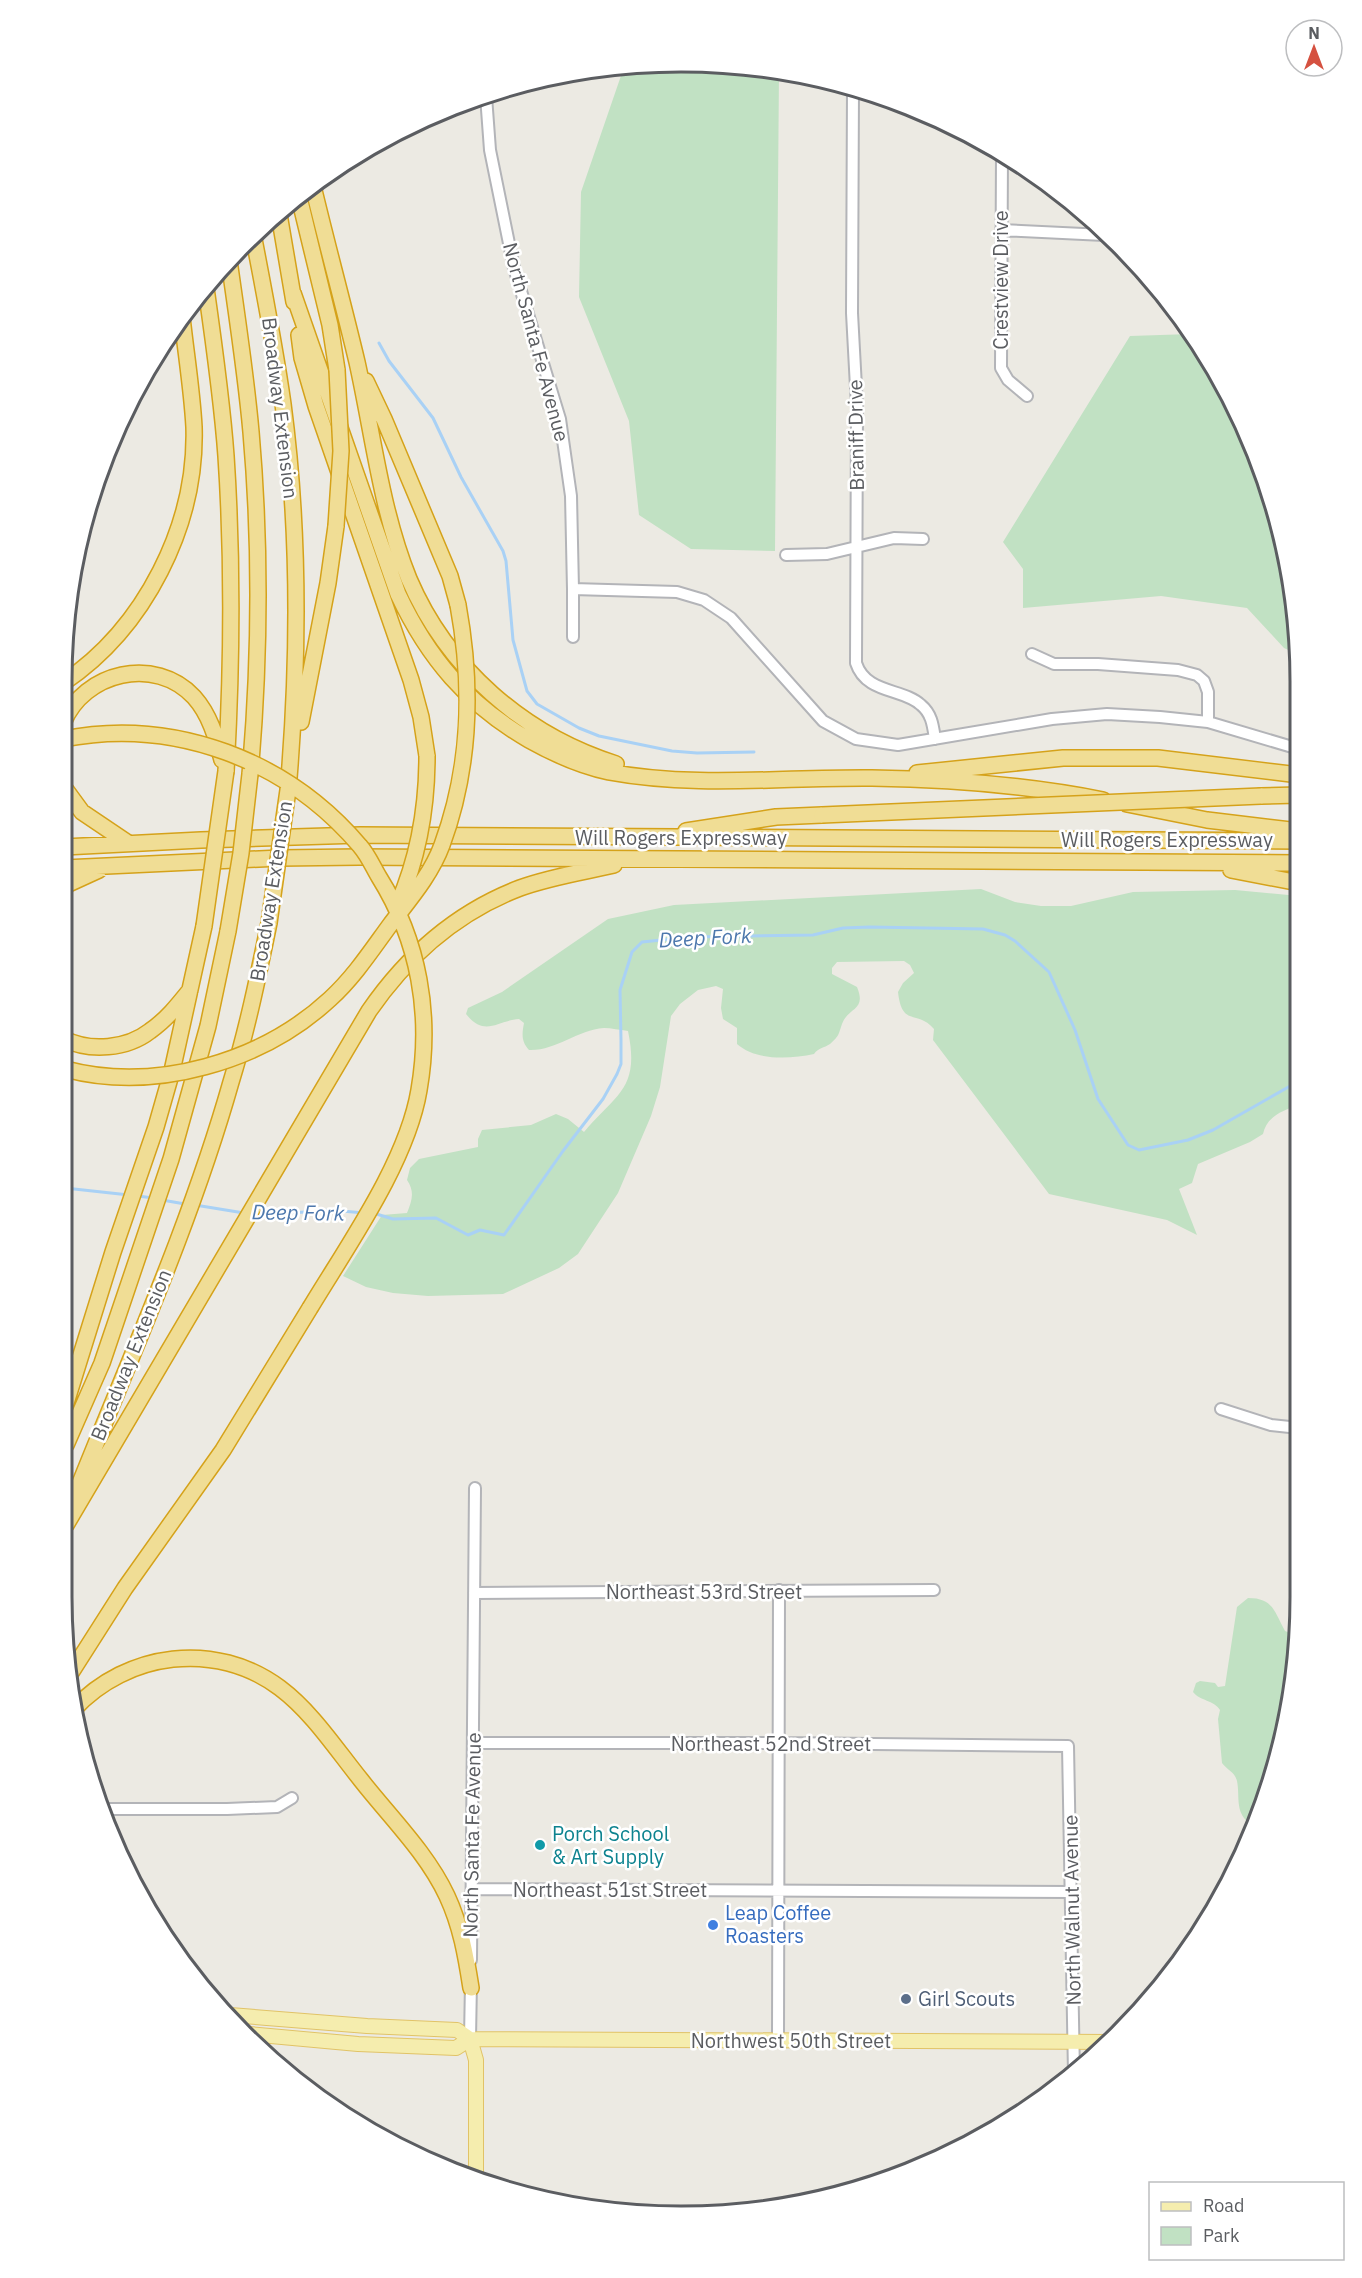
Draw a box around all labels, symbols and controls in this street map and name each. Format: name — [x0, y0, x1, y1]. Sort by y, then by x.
north arrow — [1284, 18, 1344, 78]
text: N — [1308, 23, 1320, 43]
street label: Crestview Drive — [987, 210, 1014, 350]
street label: North Santa Fe Avenue — [497, 239, 576, 444]
street label: Broadway Extension — [256, 316, 305, 500]
street label: Braniff Drive — [841, 379, 870, 491]
street label: Broadway Extension — [243, 799, 298, 983]
street label: Will Rogers Expressway — [575, 824, 787, 851]
street label: Will Rogers Expressway — [1061, 826, 1273, 853]
water label: Deep Fork — [658, 921, 753, 953]
water label: Deep Fork — [251, 1197, 346, 1227]
street label: Broadway Extension — [84, 1265, 177, 1445]
street label: Northeast 53rd Street — [606, 1578, 802, 1605]
street label: Northeast 52nd Street — [671, 1730, 871, 1757]
street label: North Santa Fe Avenue — [456, 1732, 487, 1938]
street label: North Walnut Avenue — [1056, 1814, 1087, 2006]
place label: Porch School & Art Supply — [552, 1820, 669, 1870]
marker: Porch School & Art Supply — [533, 1838, 547, 1852]
street label: Northeast 51st Street — [513, 1876, 707, 1903]
place label: Leap Coffee Roasters — [725, 1899, 831, 1949]
marker: Leap Coffee Roasters — [706, 1918, 720, 1932]
place label: Girl Scouts — [918, 1985, 1015, 2012]
marker: Girl Scouts — [899, 1992, 913, 2006]
street label: Northwest 50th Street — [691, 2027, 891, 2054]
legend — [1149, 2182, 1344, 2260]
text: Road — [1203, 2194, 1244, 2217]
text: Park — [1203, 2224, 1240, 2247]

